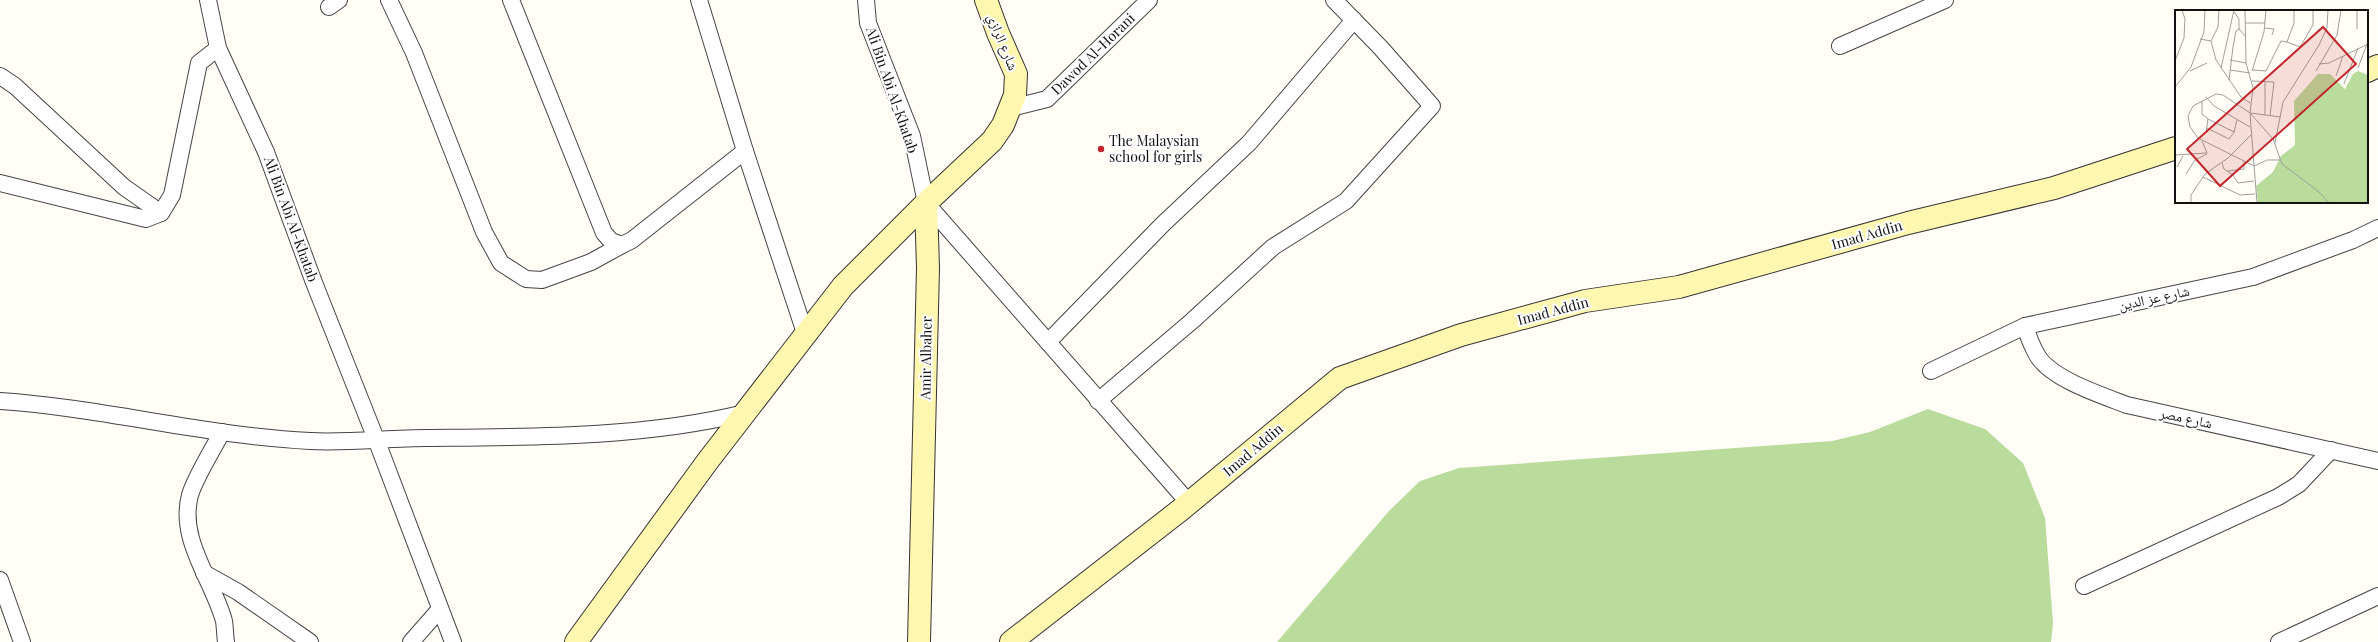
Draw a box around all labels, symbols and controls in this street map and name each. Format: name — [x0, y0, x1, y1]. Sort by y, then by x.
street label: Dawod Al-Horani — [1047, 9, 1139, 99]
inset map — [2175, 10, 2368, 203]
street label: شارع الرازي — [981, 11, 1023, 74]
street label: Ali Bin Abi Al-Khatab — [862, 23, 923, 156]
place label: The Malaysian school for girls — [1109, 131, 1202, 166]
marker: The Malaysian school for girls — [1096, 144, 1106, 154]
street label: Ali Bin Abi Al-Khatab — [260, 152, 323, 284]
street label: Imad Addin — [1829, 215, 1905, 254]
street label: شارع عز الدين — [2117, 281, 2191, 315]
street label: Imad Addin — [1515, 292, 1591, 329]
street label: Amir Albaher — [915, 315, 936, 401]
street label: شارع مصر — [2157, 402, 2214, 433]
street label: Imad Addin — [1219, 419, 1287, 480]

